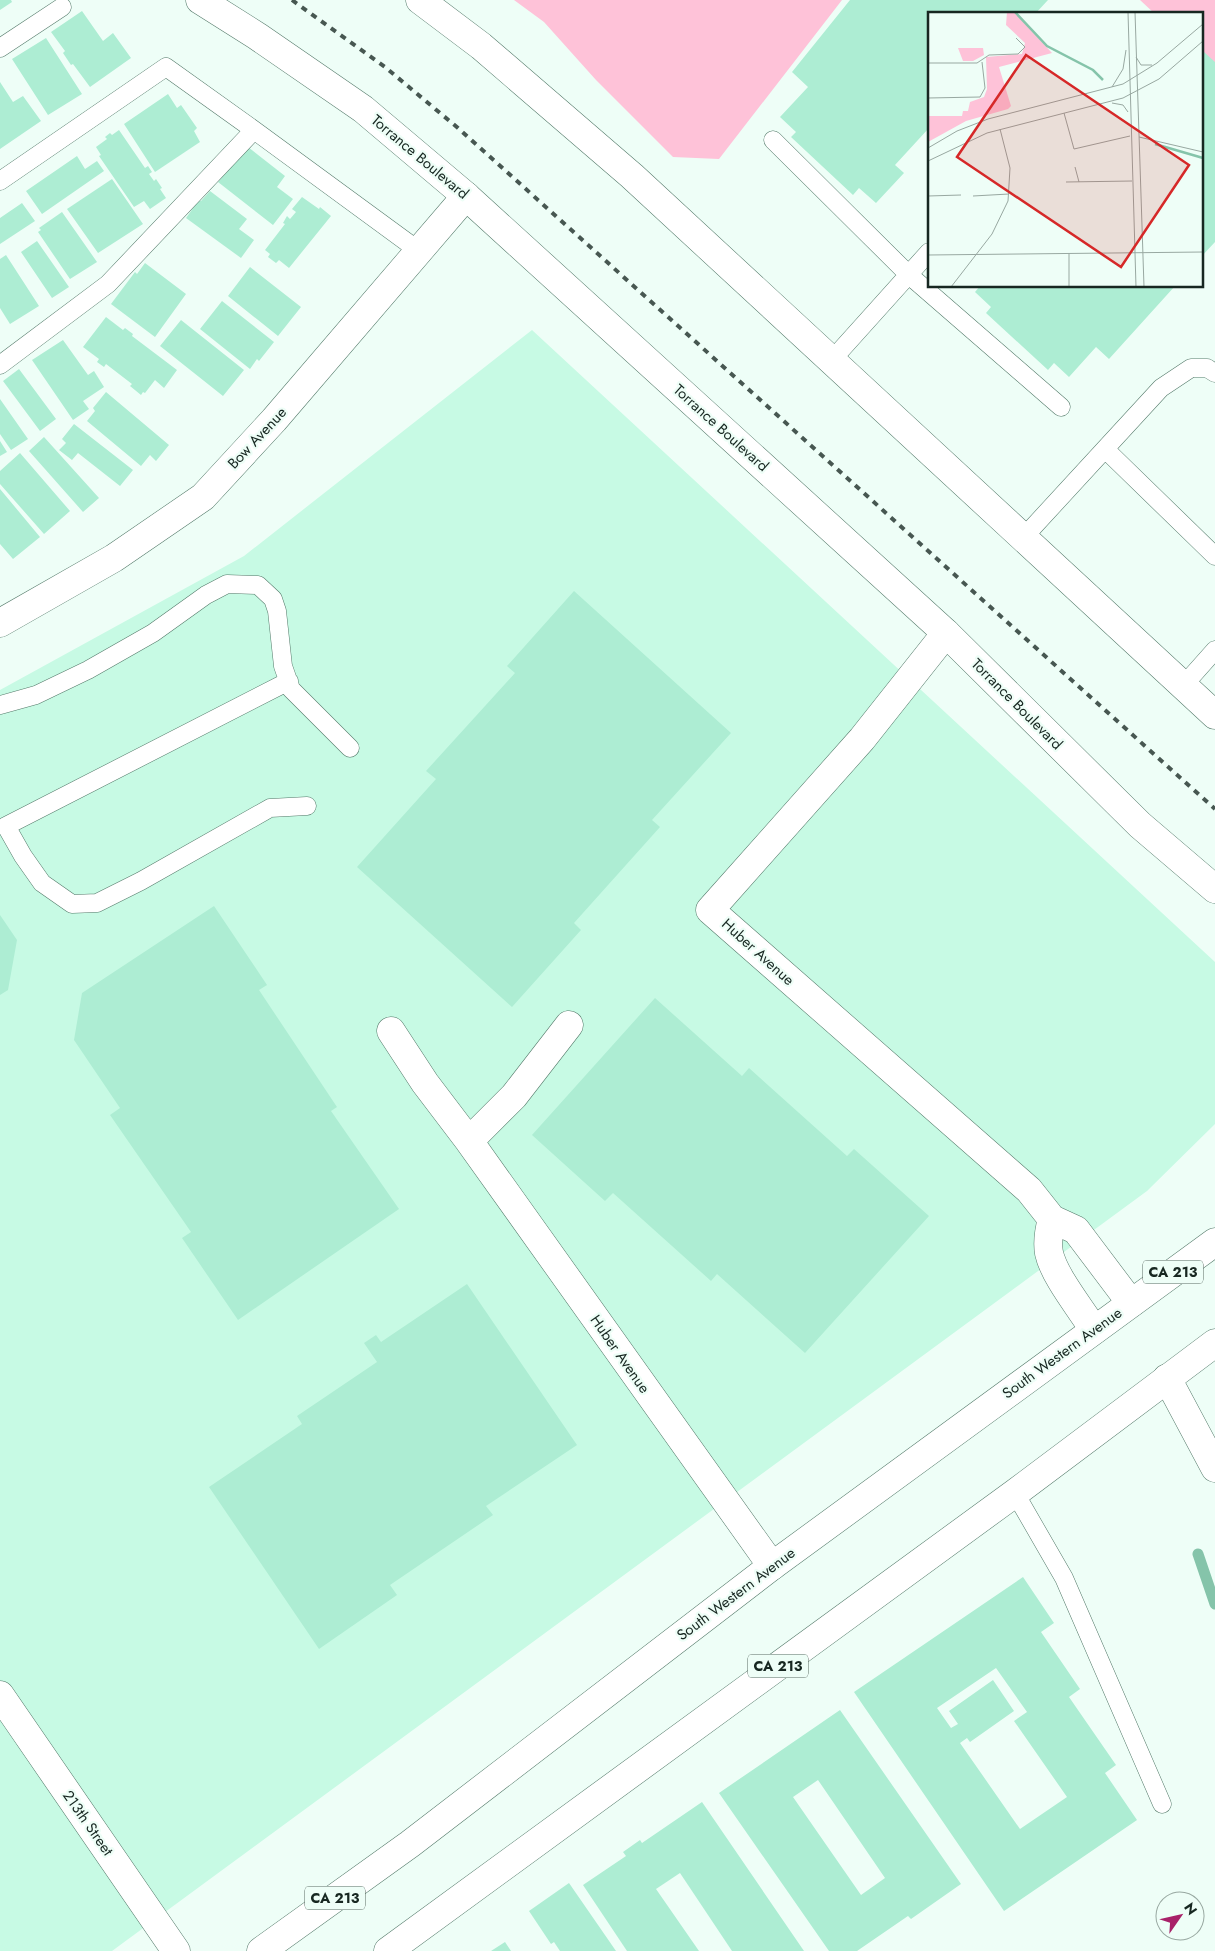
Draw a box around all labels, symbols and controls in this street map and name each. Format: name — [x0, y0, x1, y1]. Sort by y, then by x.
inset map — [928, 12, 1202, 288]
street label: Torrance Boulevard — [366, 110, 474, 204]
street label: Torrance Boulevard — [669, 379, 773, 477]
street label: Bow Avenue — [222, 402, 292, 474]
street label: Torrance Boulevard — [966, 653, 1068, 755]
street label: Huber Avenue — [717, 913, 799, 991]
road number: CA 213 — [1143, 1260, 1203, 1284]
street label: South Western Avenue — [998, 1302, 1127, 1404]
street label: Huber Avenue — [585, 1310, 655, 1398]
street label: South Western Avenue — [672, 1542, 800, 1646]
road number: CA 213 — [748, 1654, 808, 1678]
street label: 213th Street — [57, 1786, 119, 1860]
road number: CA 213 — [305, 1886, 365, 1910]
north arrow — [1155, 1891, 1205, 1941]
text: N — [1179, 1899, 1202, 1919]

